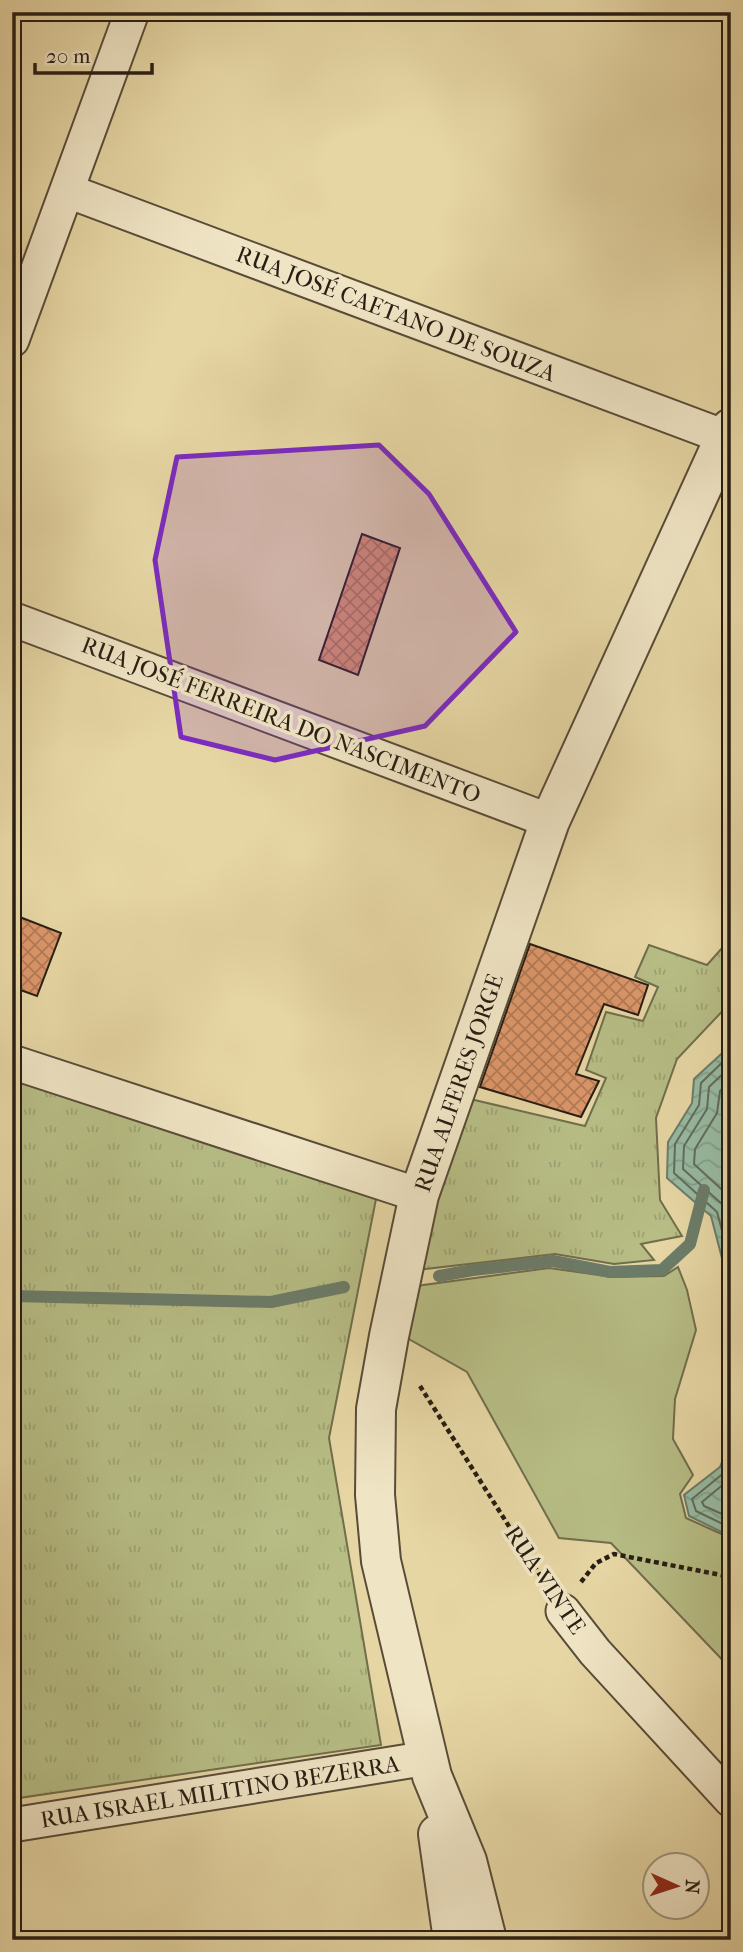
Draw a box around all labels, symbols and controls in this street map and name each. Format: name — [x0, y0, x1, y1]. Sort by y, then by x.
scale bar — [35, 32, 152, 76]
text: 20 m — [46, 44, 91, 68]
street label: RUA JOSÉ CAETANO DE SOUZA — [232, 240, 561, 388]
street label: RUA JOSÉ FERREIRA DO NASCIMENTO — [78, 631, 484, 809]
street label: RUA ALFERES JORGE — [409, 970, 509, 1196]
street label: RUA VINTE — [499, 1521, 591, 1639]
street label: RUA ISRAEL MILITINO BEZERRA — [39, 1750, 403, 1834]
north arrow — [642, 1850, 712, 1920]
text: N — [681, 1879, 703, 1895]

